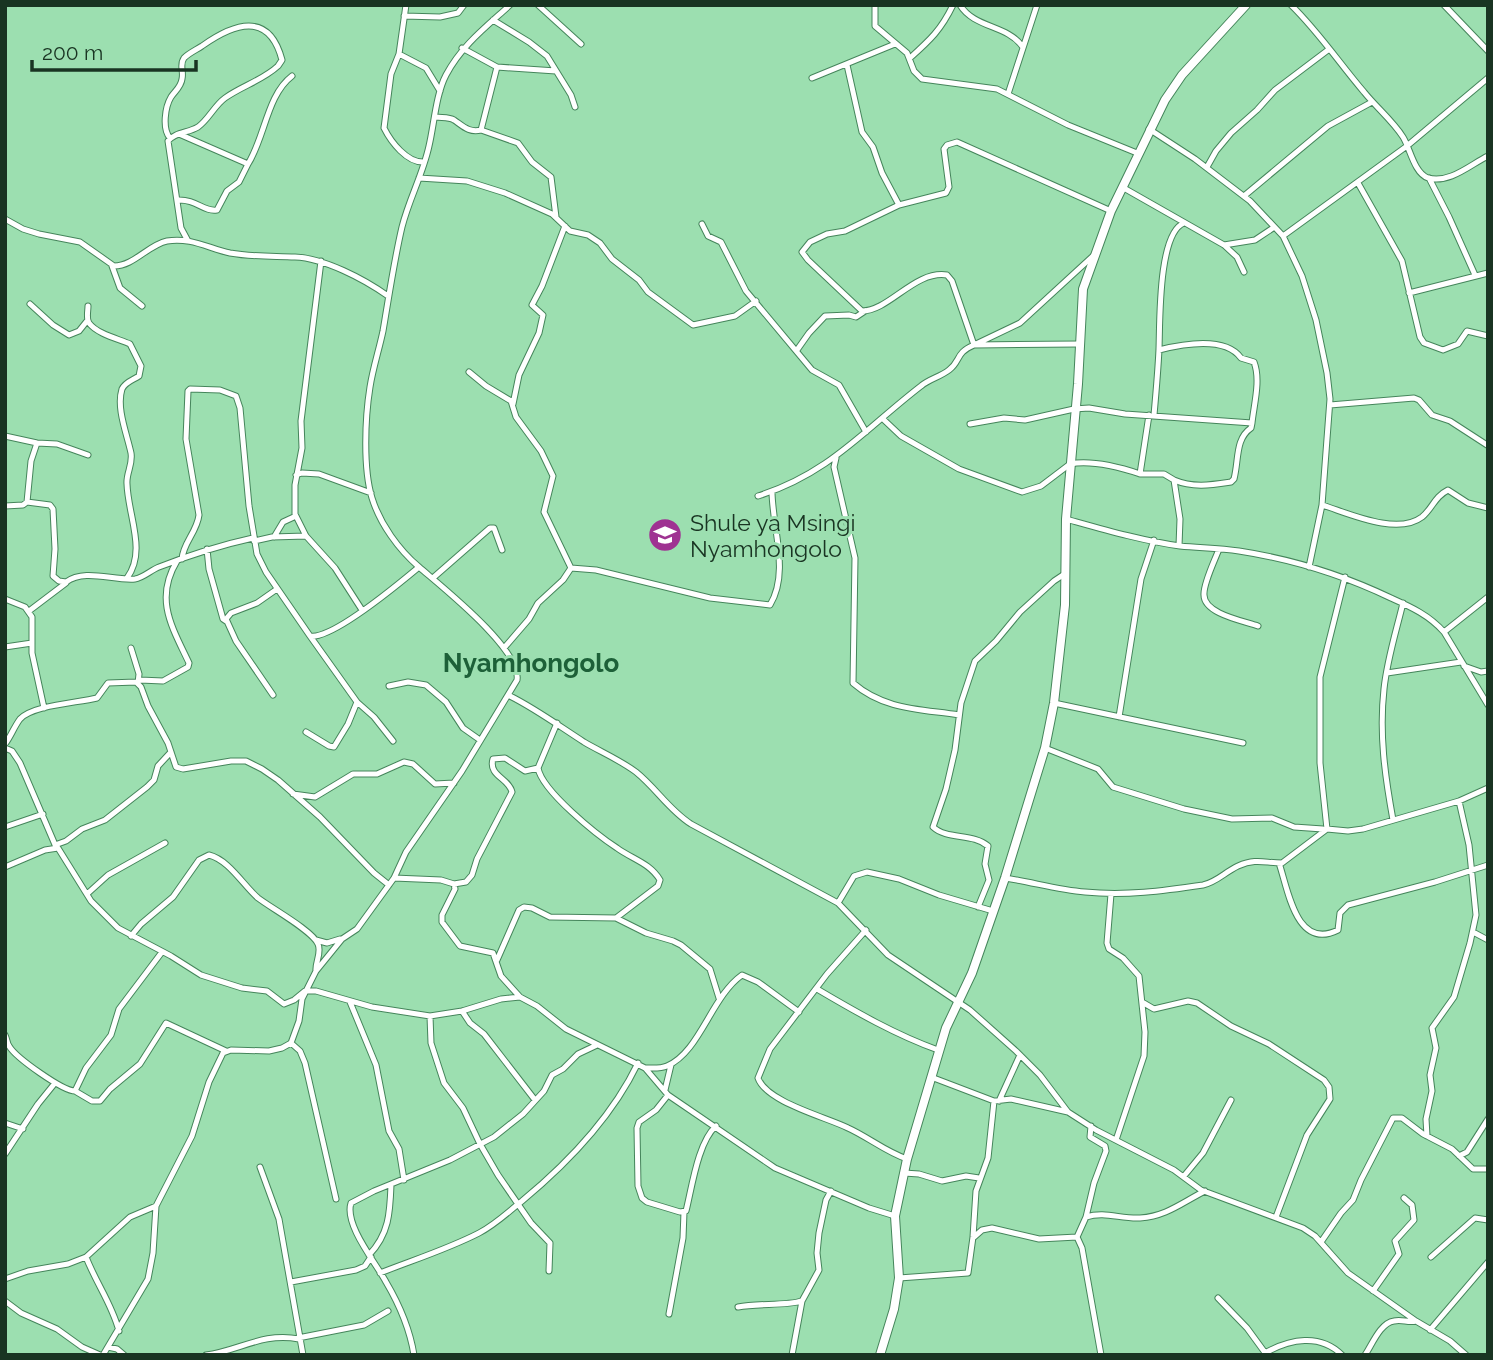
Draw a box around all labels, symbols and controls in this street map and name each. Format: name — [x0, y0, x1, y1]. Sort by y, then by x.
scale bar — [32, 28, 196, 72]
text: 200 m — [42, 40, 103, 65]
place label: Shule ya Msingi Nyamhongolo — [690, 509, 855, 562]
school or university icon: Shule ya Msingi Nyamhongolo — [646, 516, 684, 554]
district label: Nyamhongolo — [443, 648, 619, 678]

